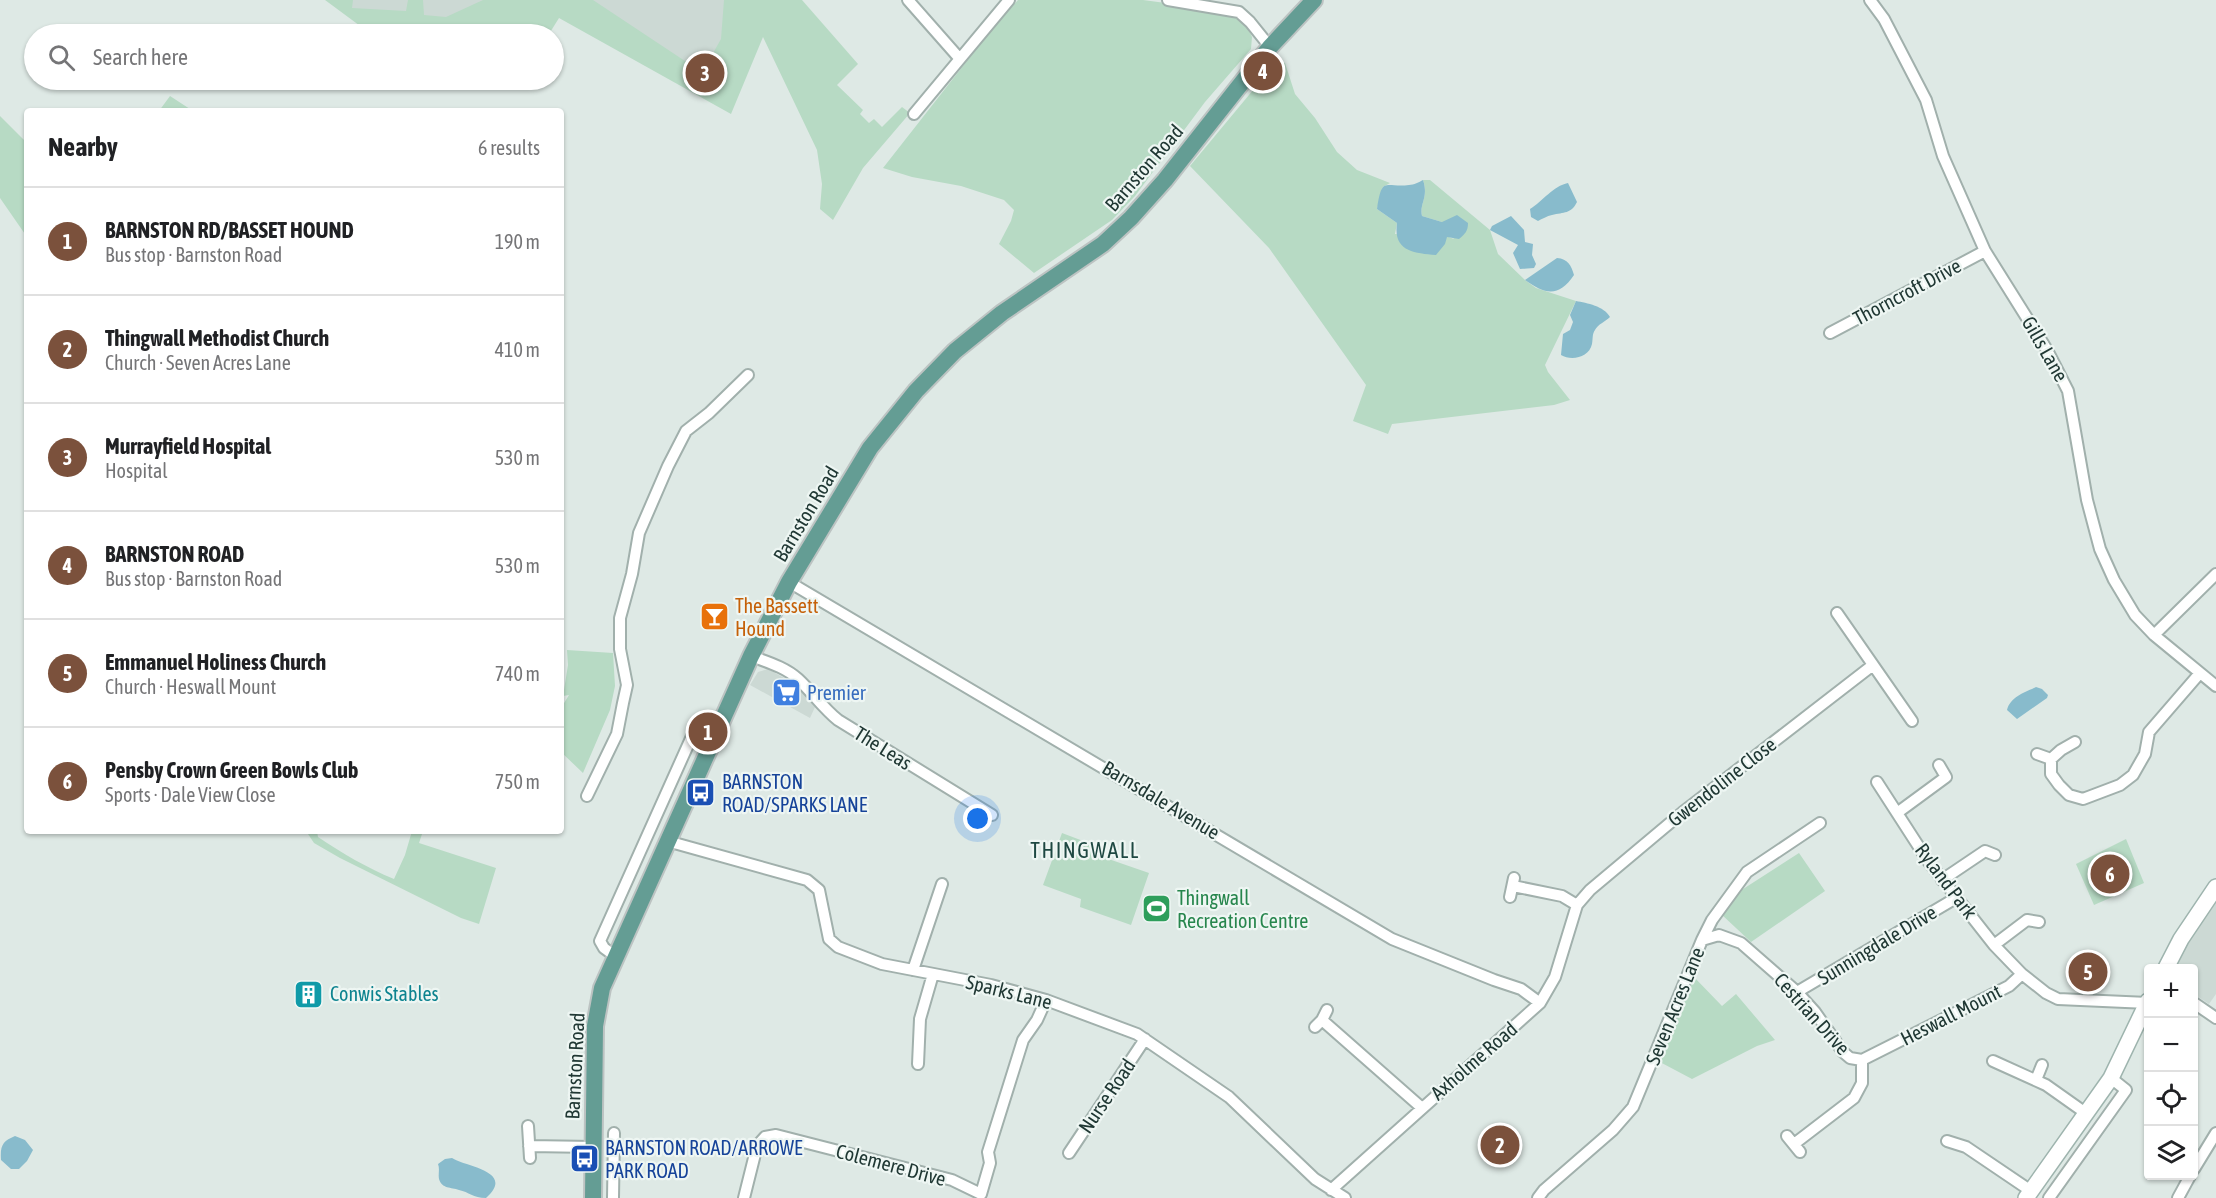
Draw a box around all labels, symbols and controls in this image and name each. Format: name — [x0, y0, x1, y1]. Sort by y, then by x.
search box — [24, 24, 564, 90]
icon: search — [45, 41, 78, 74]
text: Search here — [93, 44, 188, 70]
pin: 4 — [1244, 48, 1282, 94]
pin: 3 — [686, 50, 724, 96]
street label: Barnston Road — [1100, 120, 1187, 216]
text: Nearby — [48, 132, 118, 162]
text: 6 results — [478, 136, 540, 159]
text: BARNSTON RD/BASSET HOUND — [105, 217, 354, 243]
text: 1 — [63, 230, 72, 253]
text: 190 m — [495, 230, 540, 253]
text: Bus stop · Barnston Road — [105, 243, 282, 266]
street label: Thorncroft Drive — [1849, 254, 1965, 330]
street label: Gills Lane — [2018, 312, 2073, 385]
text: Thingwall Methodist Church — [105, 325, 329, 351]
text: 2 — [63, 338, 72, 361]
text: 410 m — [495, 338, 540, 361]
text: Church · Seven Acres Lane — [105, 351, 291, 374]
text: Murrayfield Hospital — [105, 433, 271, 459]
text: 3 — [63, 446, 72, 469]
text: 530 m — [495, 446, 540, 469]
text: Hospital — [105, 459, 168, 482]
street label: Barnston Road — [768, 462, 843, 566]
text: BARNSTON ROAD — [105, 541, 244, 567]
text: 4 — [63, 554, 72, 577]
text: 530 m — [495, 554, 540, 577]
text: Bus stop · Barnston Road — [105, 567, 282, 590]
place label: The Bassett Hound — [735, 594, 819, 640]
bar icon: The Bassett Hound — [698, 601, 730, 633]
text: Emmanuel Holiness Church — [105, 649, 326, 675]
text: 5 — [63, 662, 72, 685]
text: 740 m — [495, 662, 540, 685]
text: Church · Heswall Mount — [105, 675, 276, 698]
supermarket icon: Premier — [770, 677, 802, 709]
place label: Premier — [807, 681, 867, 704]
pin: 1 — [688, 710, 728, 754]
street label: The Leas — [850, 721, 916, 774]
street label: Gwendoline Close — [1663, 732, 1780, 831]
street label: Barnsdale Avenue — [1099, 756, 1224, 844]
text: Pensby Crown Green Bowls Club — [105, 757, 358, 783]
text: 6 — [63, 770, 72, 793]
text: 750 m — [495, 770, 540, 793]
place label: BARNSTON ROAD/SPARKS LANE — [722, 770, 868, 816]
bus stop icon: BARNSTON ROAD/SPARKS LANE — [685, 777, 717, 809]
text: Sports · Dale View Close — [105, 783, 276, 806]
your location — [963, 804, 992, 833]
district label: THINGWALL — [1030, 837, 1140, 863]
street label: Ryland Park — [1911, 839, 1982, 923]
pin: 6 — [2090, 852, 2130, 896]
place label: Thingwall Recreation Centre — [1177, 886, 1308, 932]
sports icon: Thingwall Recreation Centre — [1140, 893, 1172, 925]
street label: Sunningdale Drive — [1813, 900, 1940, 989]
street label: Seven Acres Lane — [1641, 944, 1709, 1068]
pin: 5 — [2068, 950, 2108, 994]
map controls — [2144, 964, 2198, 1180]
button: + — [2144, 964, 2198, 1018]
street label: Cestrian Drive — [1770, 968, 1855, 1059]
street label: Sparks Lane — [964, 970, 1054, 1013]
building icon: Conwis Stables — [293, 978, 325, 1010]
street label: Heswall Mount — [1897, 979, 2005, 1050]
place label: Conwis Stables — [330, 982, 439, 1005]
street label: Barnston Road — [560, 1012, 589, 1120]
street label: Axholme Road — [1426, 1017, 1521, 1104]
button: − — [2144, 1018, 2198, 1072]
street label: Nurse Road — [1073, 1054, 1140, 1137]
button: locate — [2144, 1072, 2198, 1126]
pin: 2 — [1480, 1122, 1520, 1168]
button: layers — [2144, 1126, 2198, 1180]
place label: BARNSTON ROAD/ARROWE PARK ROAD — [605, 1136, 803, 1182]
street label: Colemere Drive — [834, 1139, 948, 1190]
bus stop icon: BARNSTON ROAD/ARROWE PARK ROAD — [568, 1143, 600, 1175]

